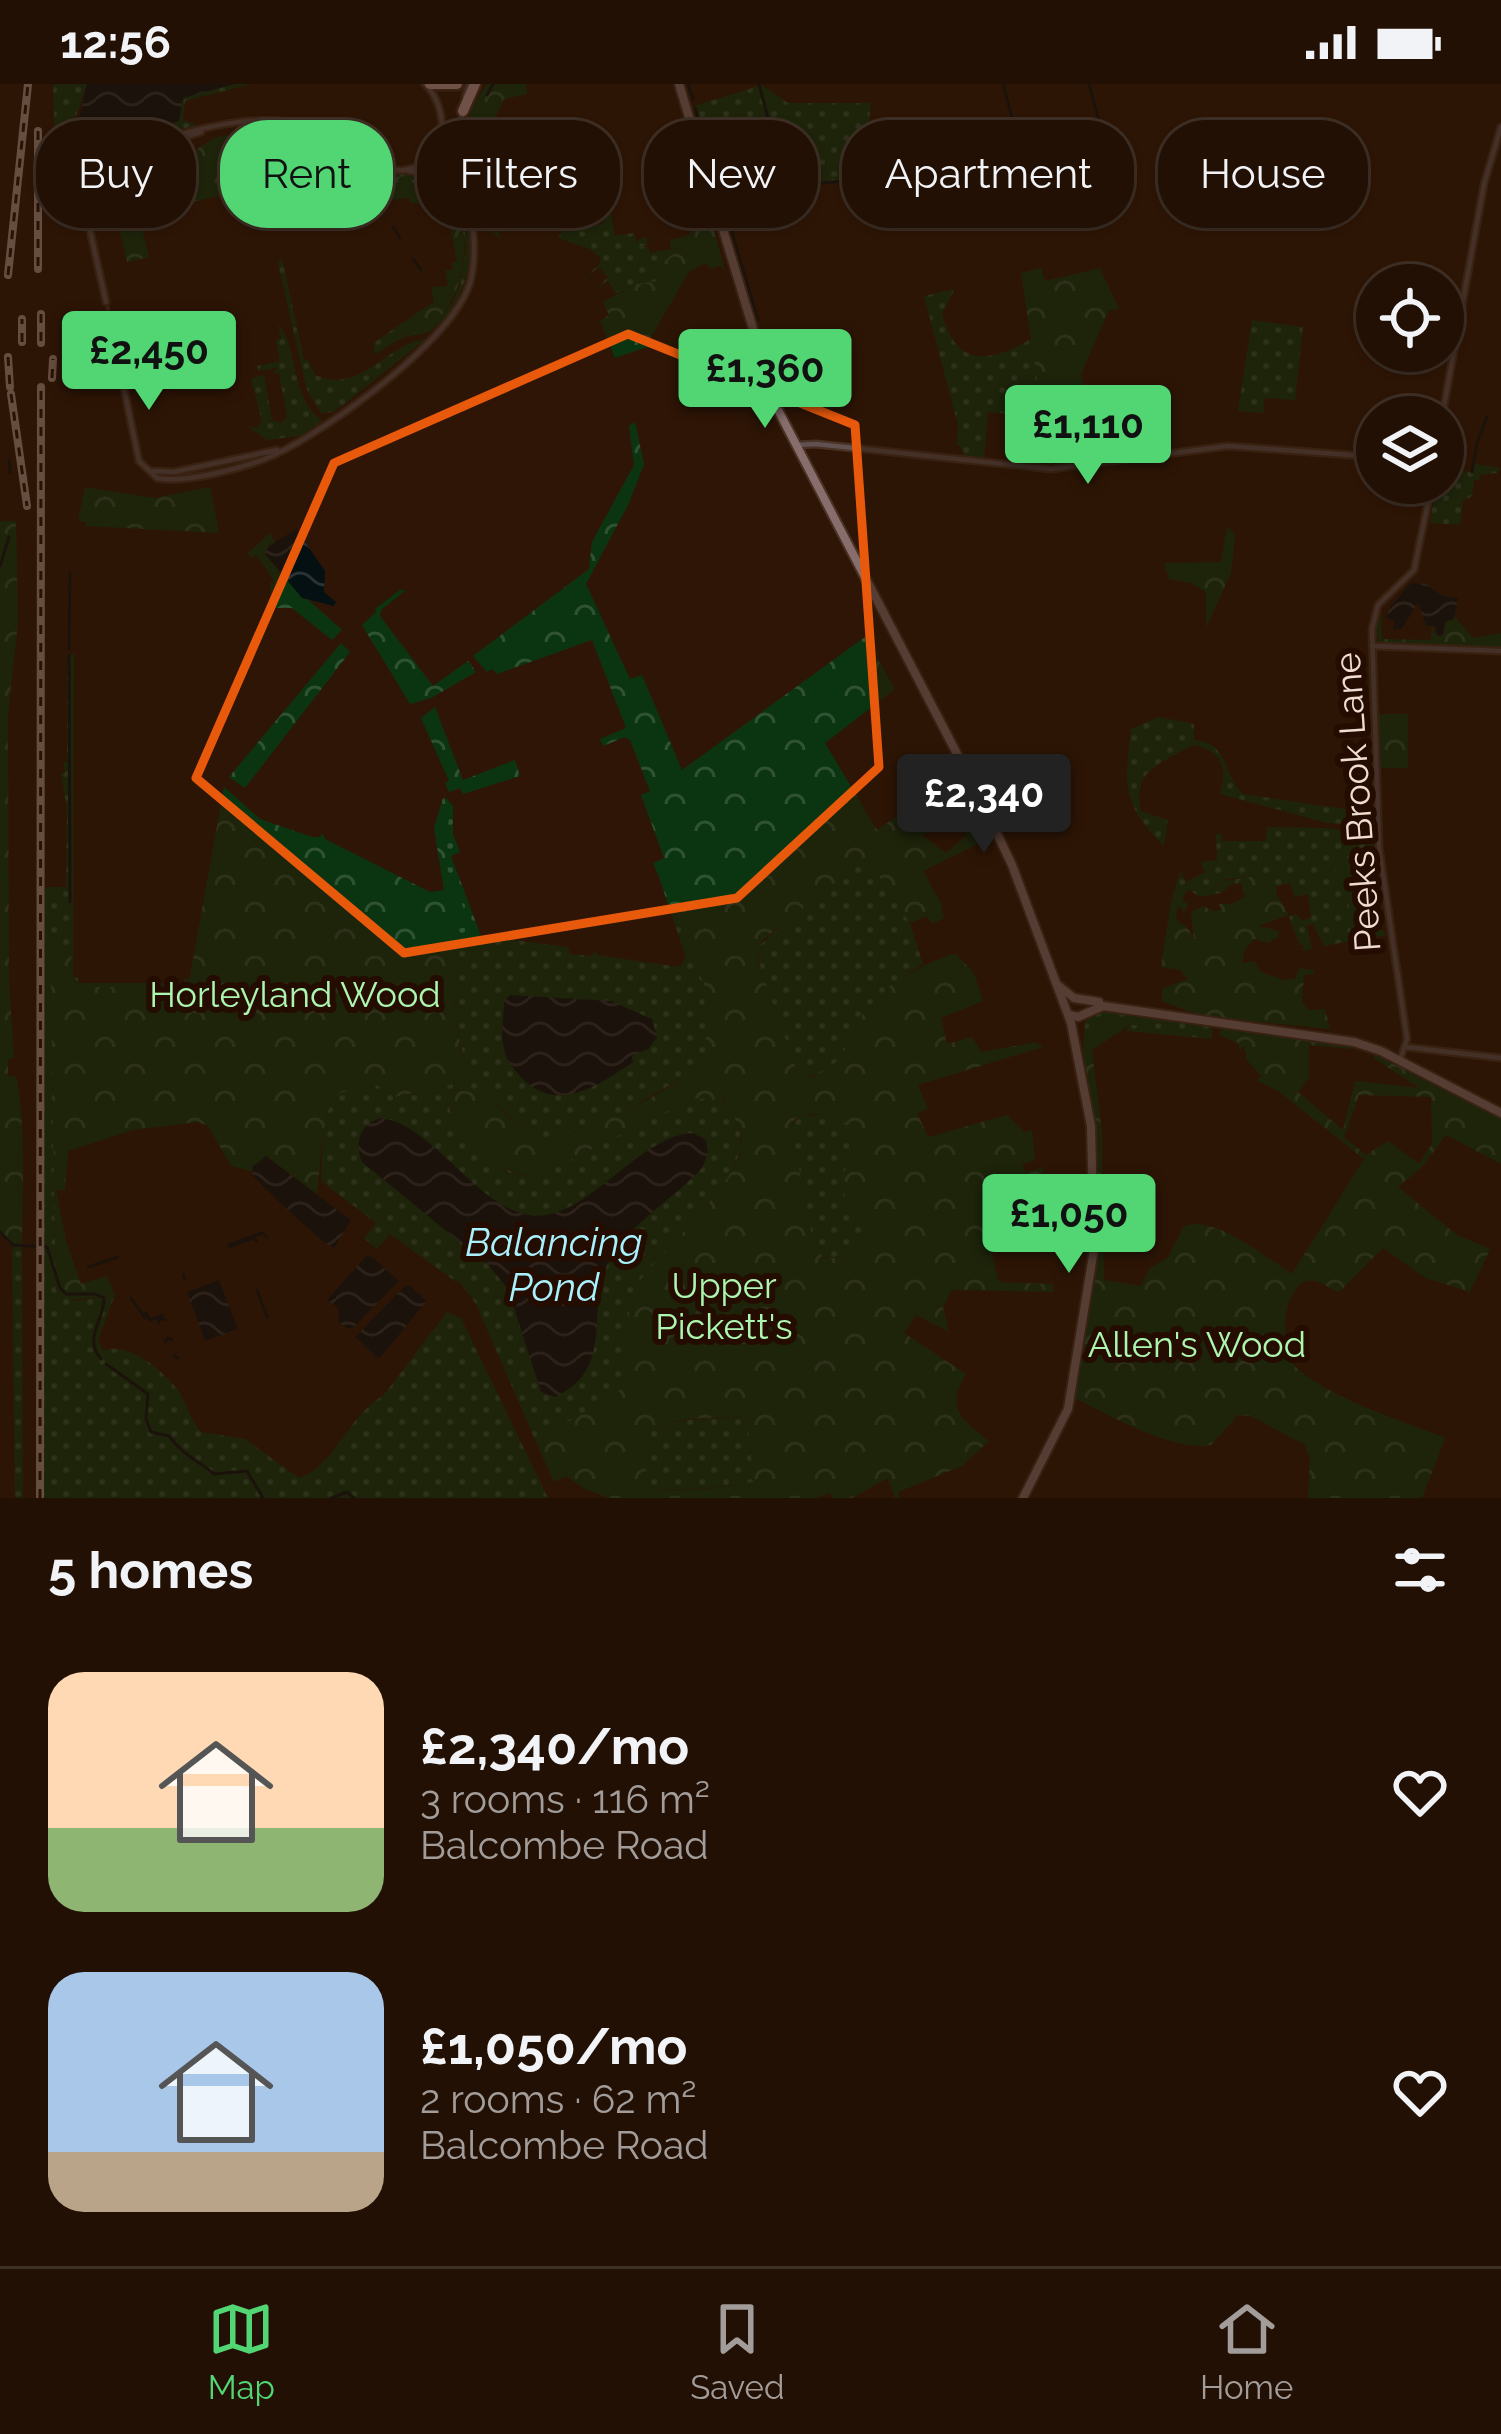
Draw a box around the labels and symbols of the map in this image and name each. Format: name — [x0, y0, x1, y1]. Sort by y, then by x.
pin: £2,450 — [51, 311, 247, 413]
pin: £1,360 — [667, 329, 863, 431]
pin: £1,110 — [990, 385, 1186, 487]
street label: Peeks Brook Lane — [1326, 651, 1388, 953]
pin: £2,340 — [886, 754, 1082, 856]
park label: Horleyland Wood — [149, 973, 441, 1015]
pin: £1,050 — [971, 1174, 1167, 1276]
water label: Balancing Pond — [465, 1219, 643, 1310]
park label: Upper Pickett's — [655, 1264, 793, 1347]
park label: Allen's Wood — [1088, 1323, 1306, 1365]

